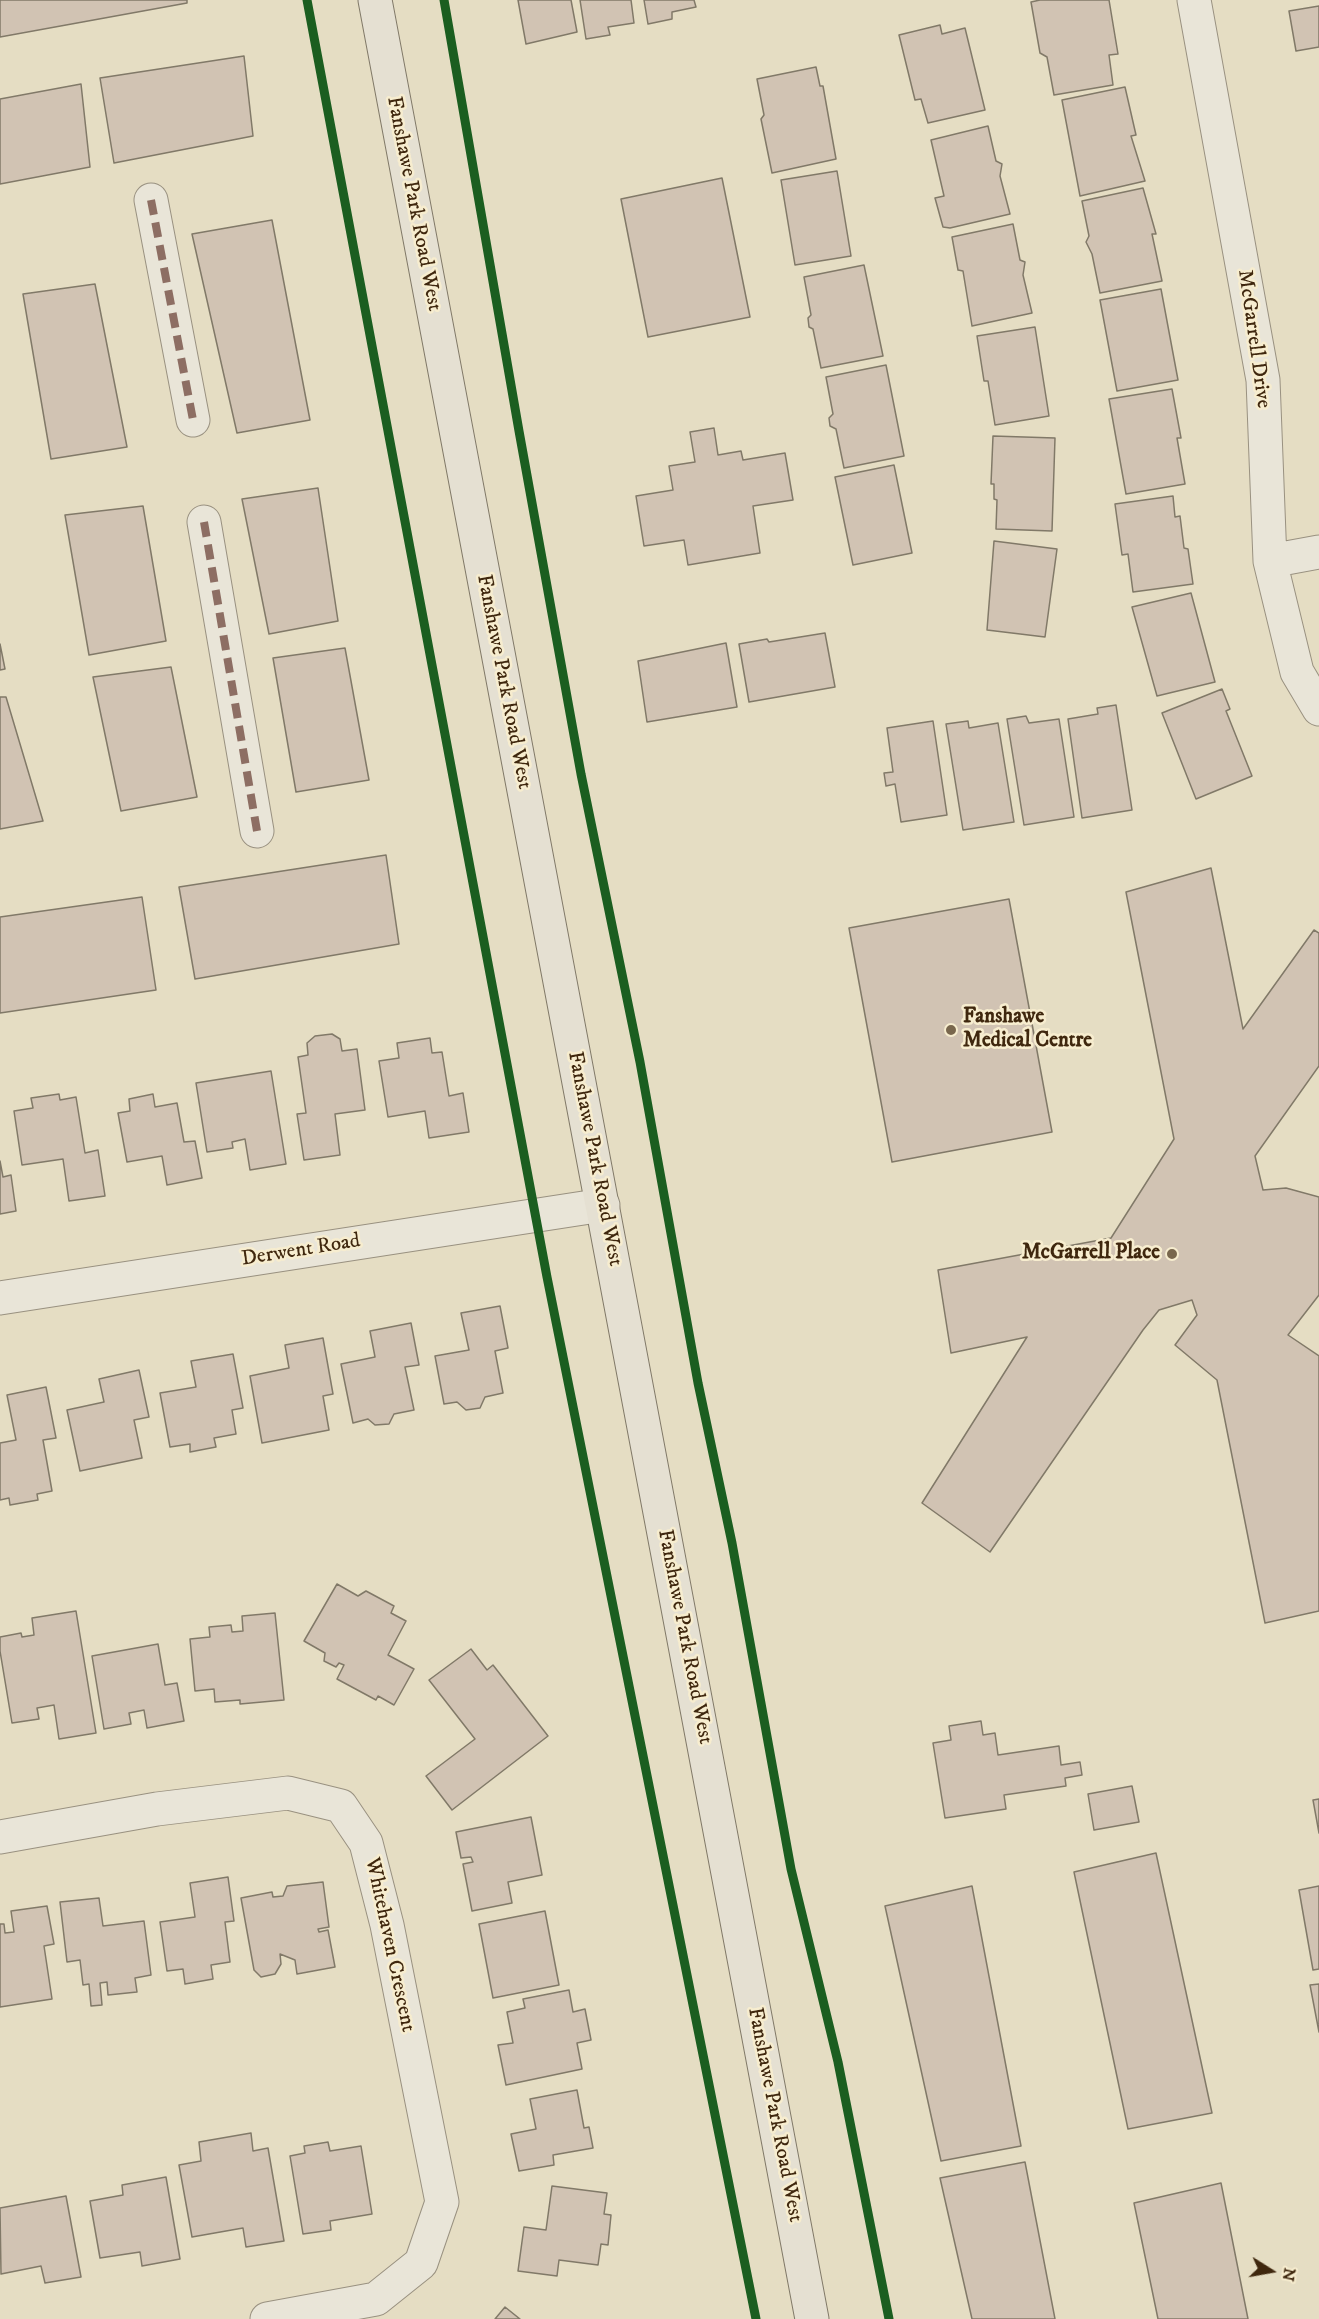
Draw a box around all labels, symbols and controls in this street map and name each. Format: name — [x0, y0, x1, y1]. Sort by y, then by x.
street label: Fanshawe Park Road West — [380, 95, 446, 313]
street label: McGarrell Drive — [1231, 268, 1275, 410]
street label: Fanshawe Park Road West — [470, 573, 536, 791]
place label: Fanshawe Medical Centre — [963, 1005, 1092, 1055]
marker: Fanshawe Medical Centre — [944, 1023, 958, 1037]
street label: Fanshawe Park Road West — [561, 1050, 627, 1268]
street label: Derwent Road — [240, 1229, 362, 1273]
place label: McGarrell Place — [1022, 1241, 1160, 1267]
marker: McGarrell Place — [1165, 1247, 1179, 1261]
street label: Fanshawe Park Road West — [651, 1528, 717, 1746]
street label: Whitehaven Crescent — [358, 1856, 420, 2034]
street label: Fanshawe Park Road West — [741, 2006, 807, 2224]
north arrow — [1241, 2241, 1301, 2301]
text: N — [1278, 2266, 1300, 2283]

